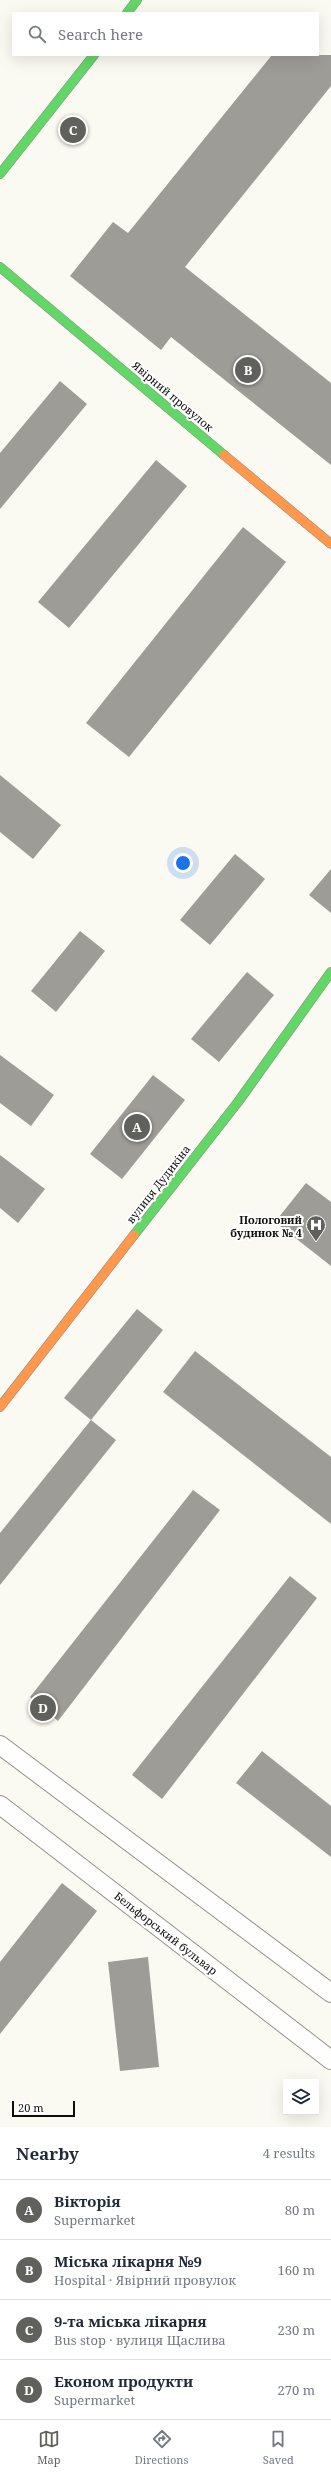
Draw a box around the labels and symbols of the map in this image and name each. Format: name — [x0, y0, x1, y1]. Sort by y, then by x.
pin: C — [60, 115, 86, 145]
pin: B — [235, 355, 261, 385]
street label: Явірний провулок — [128, 357, 217, 435]
your location — [173, 853, 193, 873]
pin: A — [124, 1112, 150, 1142]
street label: вулиця Дудикіна — [123, 1142, 193, 1226]
place label: Пологовий будинок № 4 — [230, 1212, 303, 1240]
hospital icon: Пологовий будинок № 4 — [305, 1214, 327, 1242]
pin: D — [30, 1693, 56, 1723]
street label: Бельфорський бульвар — [111, 1888, 221, 1978]
scale bar — [12, 2099, 75, 2118]

